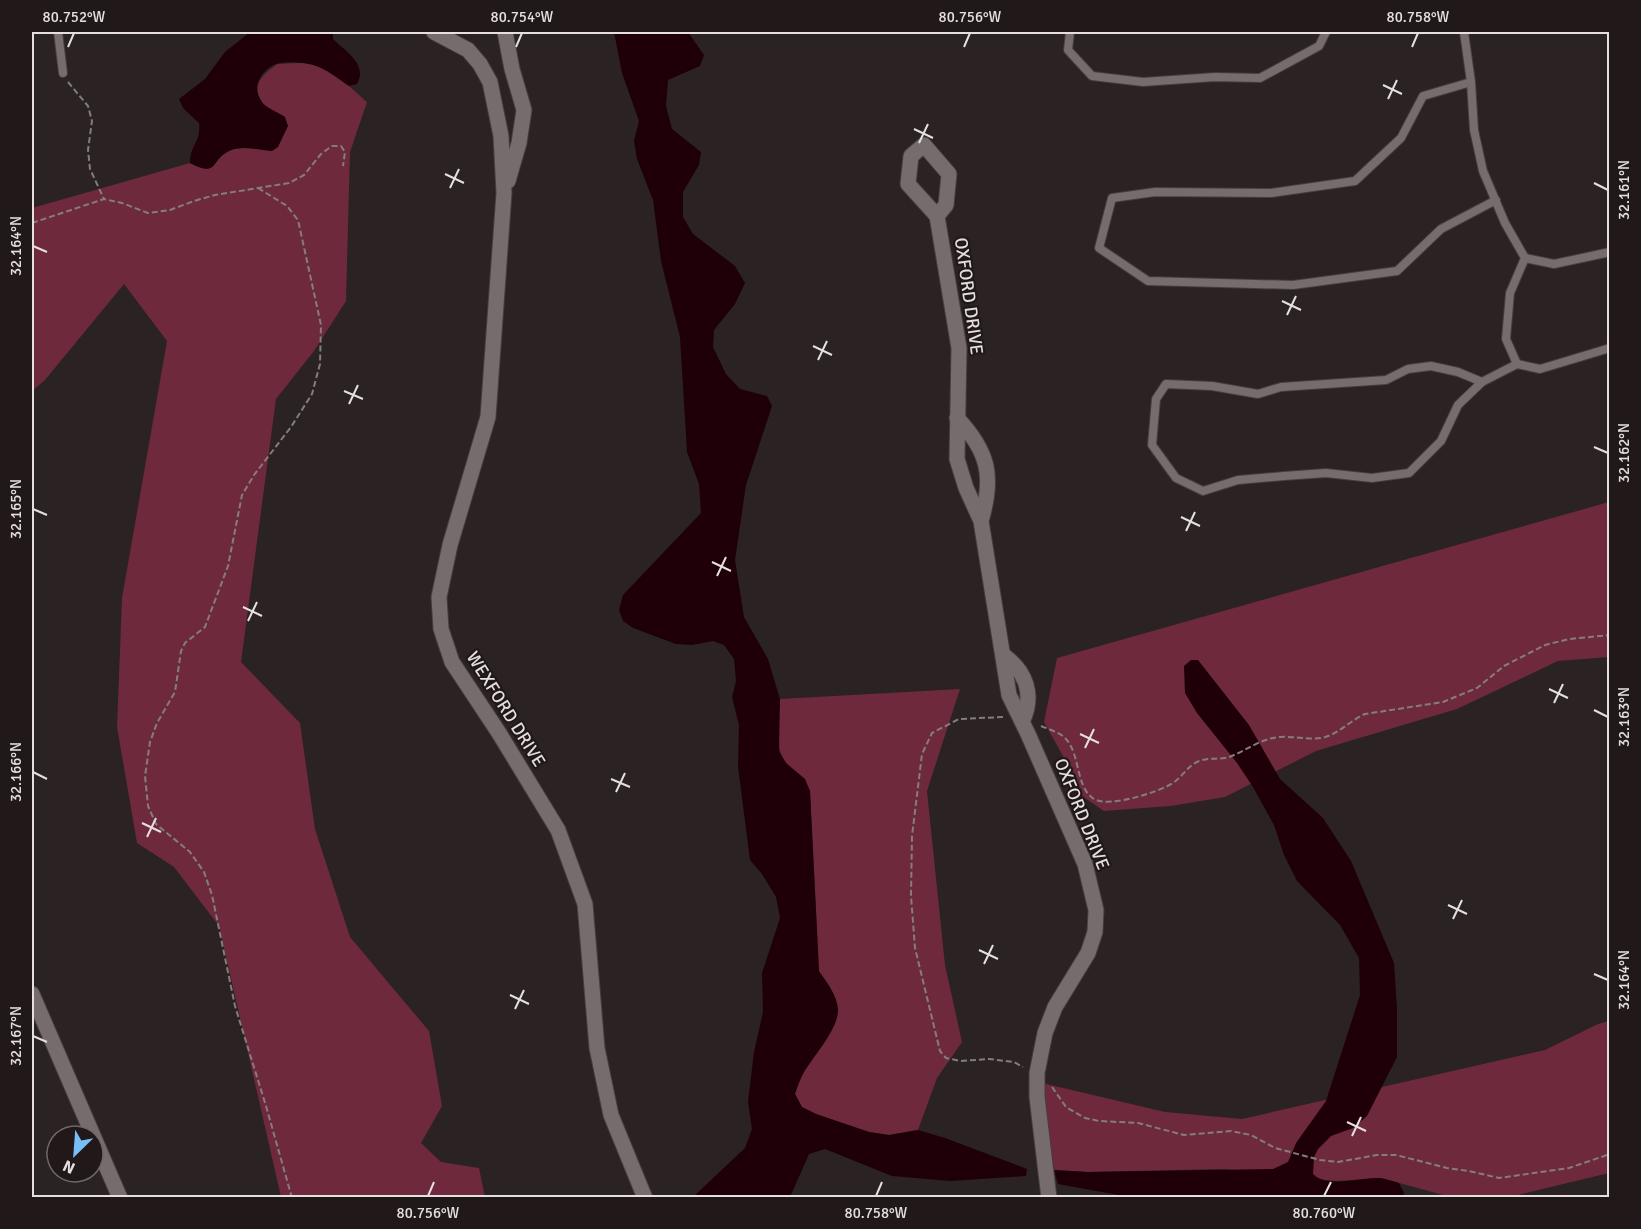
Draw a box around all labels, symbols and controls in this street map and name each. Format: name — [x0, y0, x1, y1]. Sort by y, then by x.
text: 80.752°W — [43, 8, 106, 26]
text: 80.754°W — [491, 8, 554, 26]
text: 80.756°W — [939, 8, 1002, 26]
text: 80.758°W — [1387, 8, 1450, 26]
text: 32.161°N — [1615, 160, 1633, 220]
text: 32.164°N — [7, 216, 25, 276]
street label: OXFORD DRIVE — [950, 236, 988, 356]
text: 32.162°N — [1615, 423, 1633, 483]
text: 32.165°N — [7, 479, 25, 539]
street label: WEXFORD DRIVE — [462, 647, 550, 771]
text: 32.163°N — [1615, 687, 1633, 747]
text: 32.166°N — [7, 742, 25, 802]
street label: OXFORD DRIVE — [1050, 755, 1114, 873]
text: 32.164°N — [1615, 950, 1633, 1010]
text: 32.167°N — [7, 1006, 25, 1066]
north arrow — [45, 1124, 105, 1184]
text: N — [60, 1155, 78, 1178]
text: 80.756°W — [397, 1204, 460, 1222]
text: 80.758°W — [845, 1204, 908, 1222]
text: 80.760°W — [1293, 1204, 1356, 1222]

